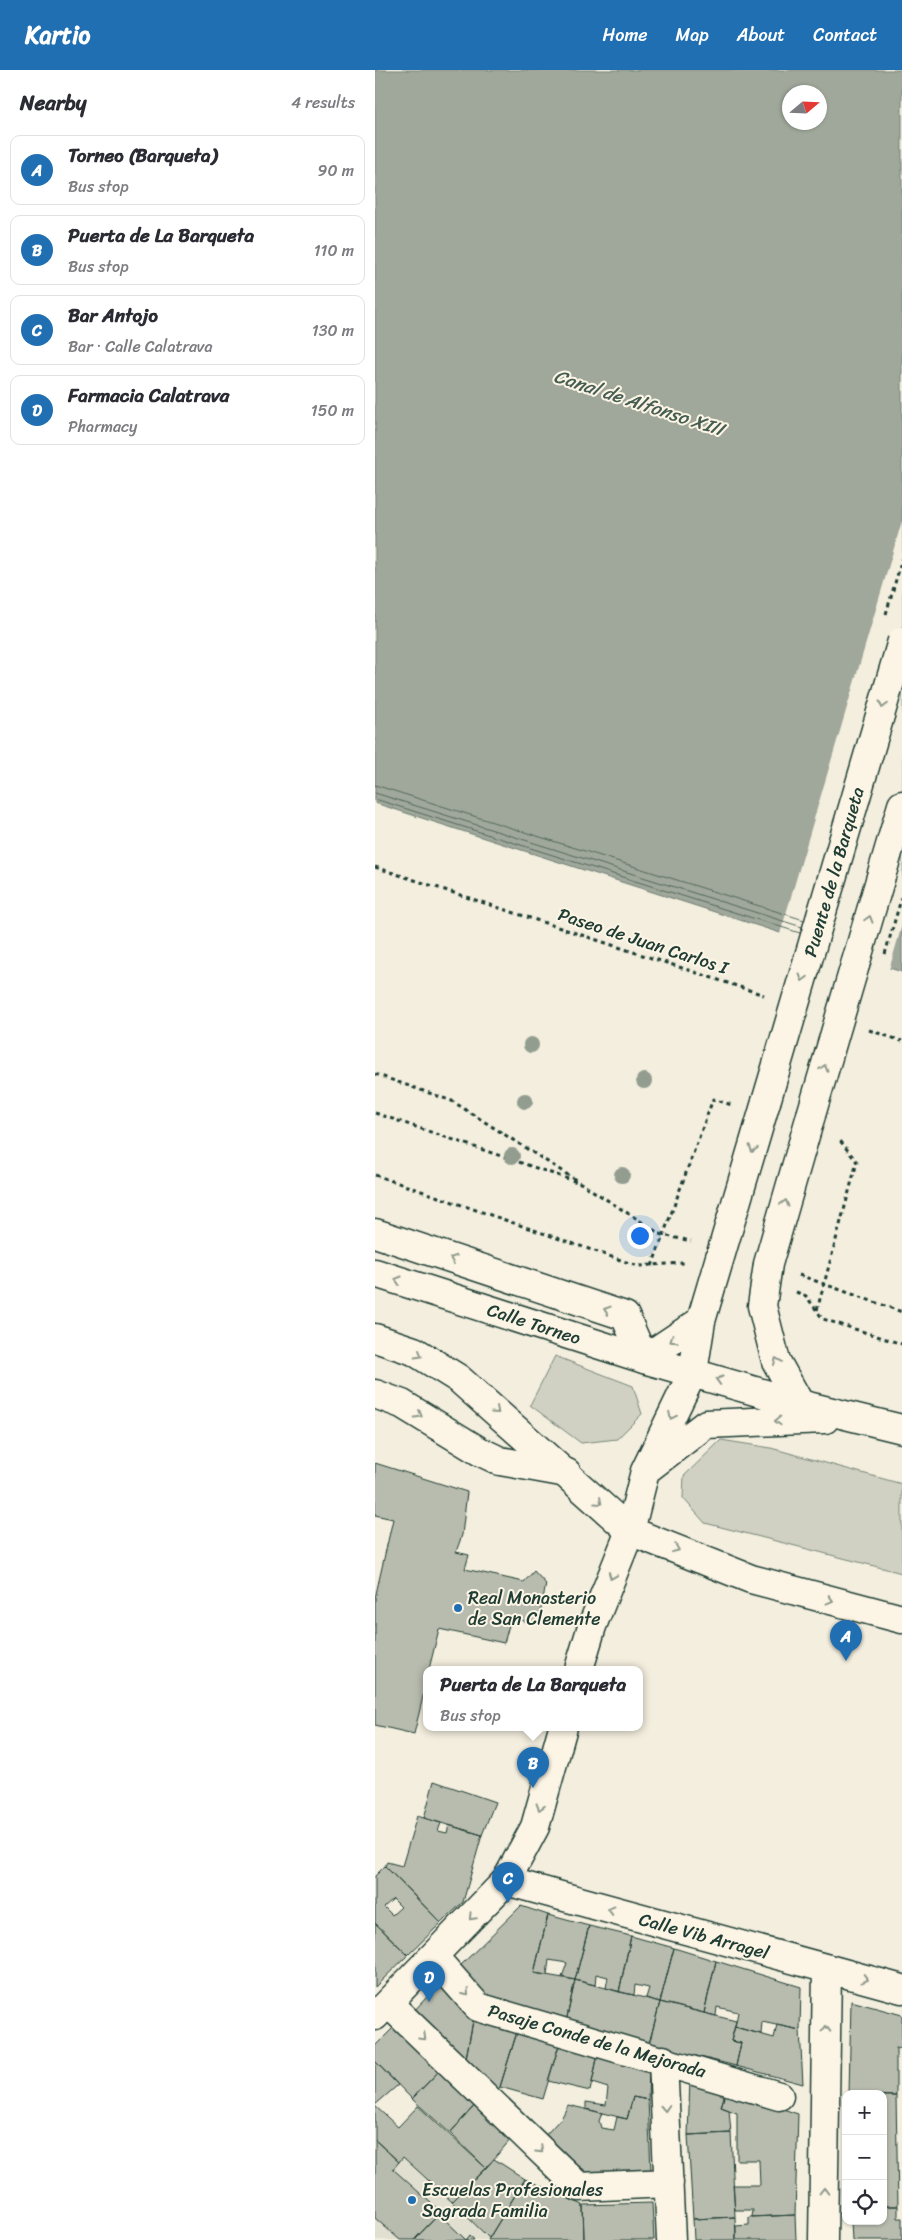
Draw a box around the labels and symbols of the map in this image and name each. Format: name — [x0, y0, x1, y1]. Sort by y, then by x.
north arrow — [782, 85, 827, 130]
water label: Canal de Alfonso XIII — [550, 359, 731, 446]
one-way arrow — [879, 700, 889, 708]
street label: Puente de la Barqueta — [794, 783, 874, 961]
street label: Paseo de Juan Carlos I — [554, 898, 734, 984]
one-way arrow — [863, 915, 873, 923]
one-way arrow — [798, 973, 808, 982]
one-way arrow — [819, 1065, 829, 1073]
one-way arrow — [748, 1144, 758, 1153]
one-way arrow — [779, 1199, 790, 1208]
your location — [627, 1223, 653, 1249]
one-way arrow — [449, 1255, 457, 1265]
one-way arrow — [394, 1276, 402, 1286]
street label: Calle Torneo — [483, 1294, 585, 1354]
one-way arrow — [603, 1306, 611, 1316]
one-way arrow — [669, 1334, 678, 1344]
one-way arrow — [413, 1348, 422, 1358]
one-way arrow — [773, 1357, 783, 1366]
one-way arrow — [716, 1376, 724, 1386]
one-way arrow — [490, 1405, 499, 1413]
one-way arrow — [414, 1408, 423, 1418]
one-way arrow — [667, 1411, 678, 1420]
one-way arrow — [774, 1415, 782, 1426]
one-way arrow — [593, 1496, 602, 1505]
one-way arrow — [671, 1543, 680, 1553]
one-way arrow — [608, 1571, 618, 1580]
place label: Real Monasterio de San Clemente — [468, 1582, 600, 1635]
one-way arrow — [825, 1595, 833, 1605]
marker: Real Monasterio de San Clemente — [452, 1602, 464, 1614]
pin: A — [830, 1620, 862, 1661]
pin: B — [517, 1747, 549, 1788]
one-way arrow — [536, 1803, 546, 1811]
pin: C — [492, 1862, 524, 1903]
street label: Calle Vib Arragel — [635, 1903, 773, 1969]
one-way arrow — [608, 1906, 616, 1916]
one-way arrow — [469, 1911, 478, 1920]
pin: D — [413, 1961, 445, 2002]
one-way arrow — [860, 1973, 869, 1984]
one-way arrow — [460, 1987, 469, 1996]
street label: Pasaje Conde de la Mejorada — [484, 1995, 711, 2088]
one-way arrow — [821, 2025, 832, 2033]
one-way arrow — [418, 2031, 427, 2040]
one-way arrow — [660, 2105, 671, 2113]
one-way arrow — [534, 2144, 543, 2153]
place label: Escuelas Profesionales Sagrada Familia — [422, 2174, 604, 2227]
one-way arrow — [819, 2187, 829, 2195]
marker: Escuelas Profesionales Sagrada Familia — [406, 2194, 418, 2206]

